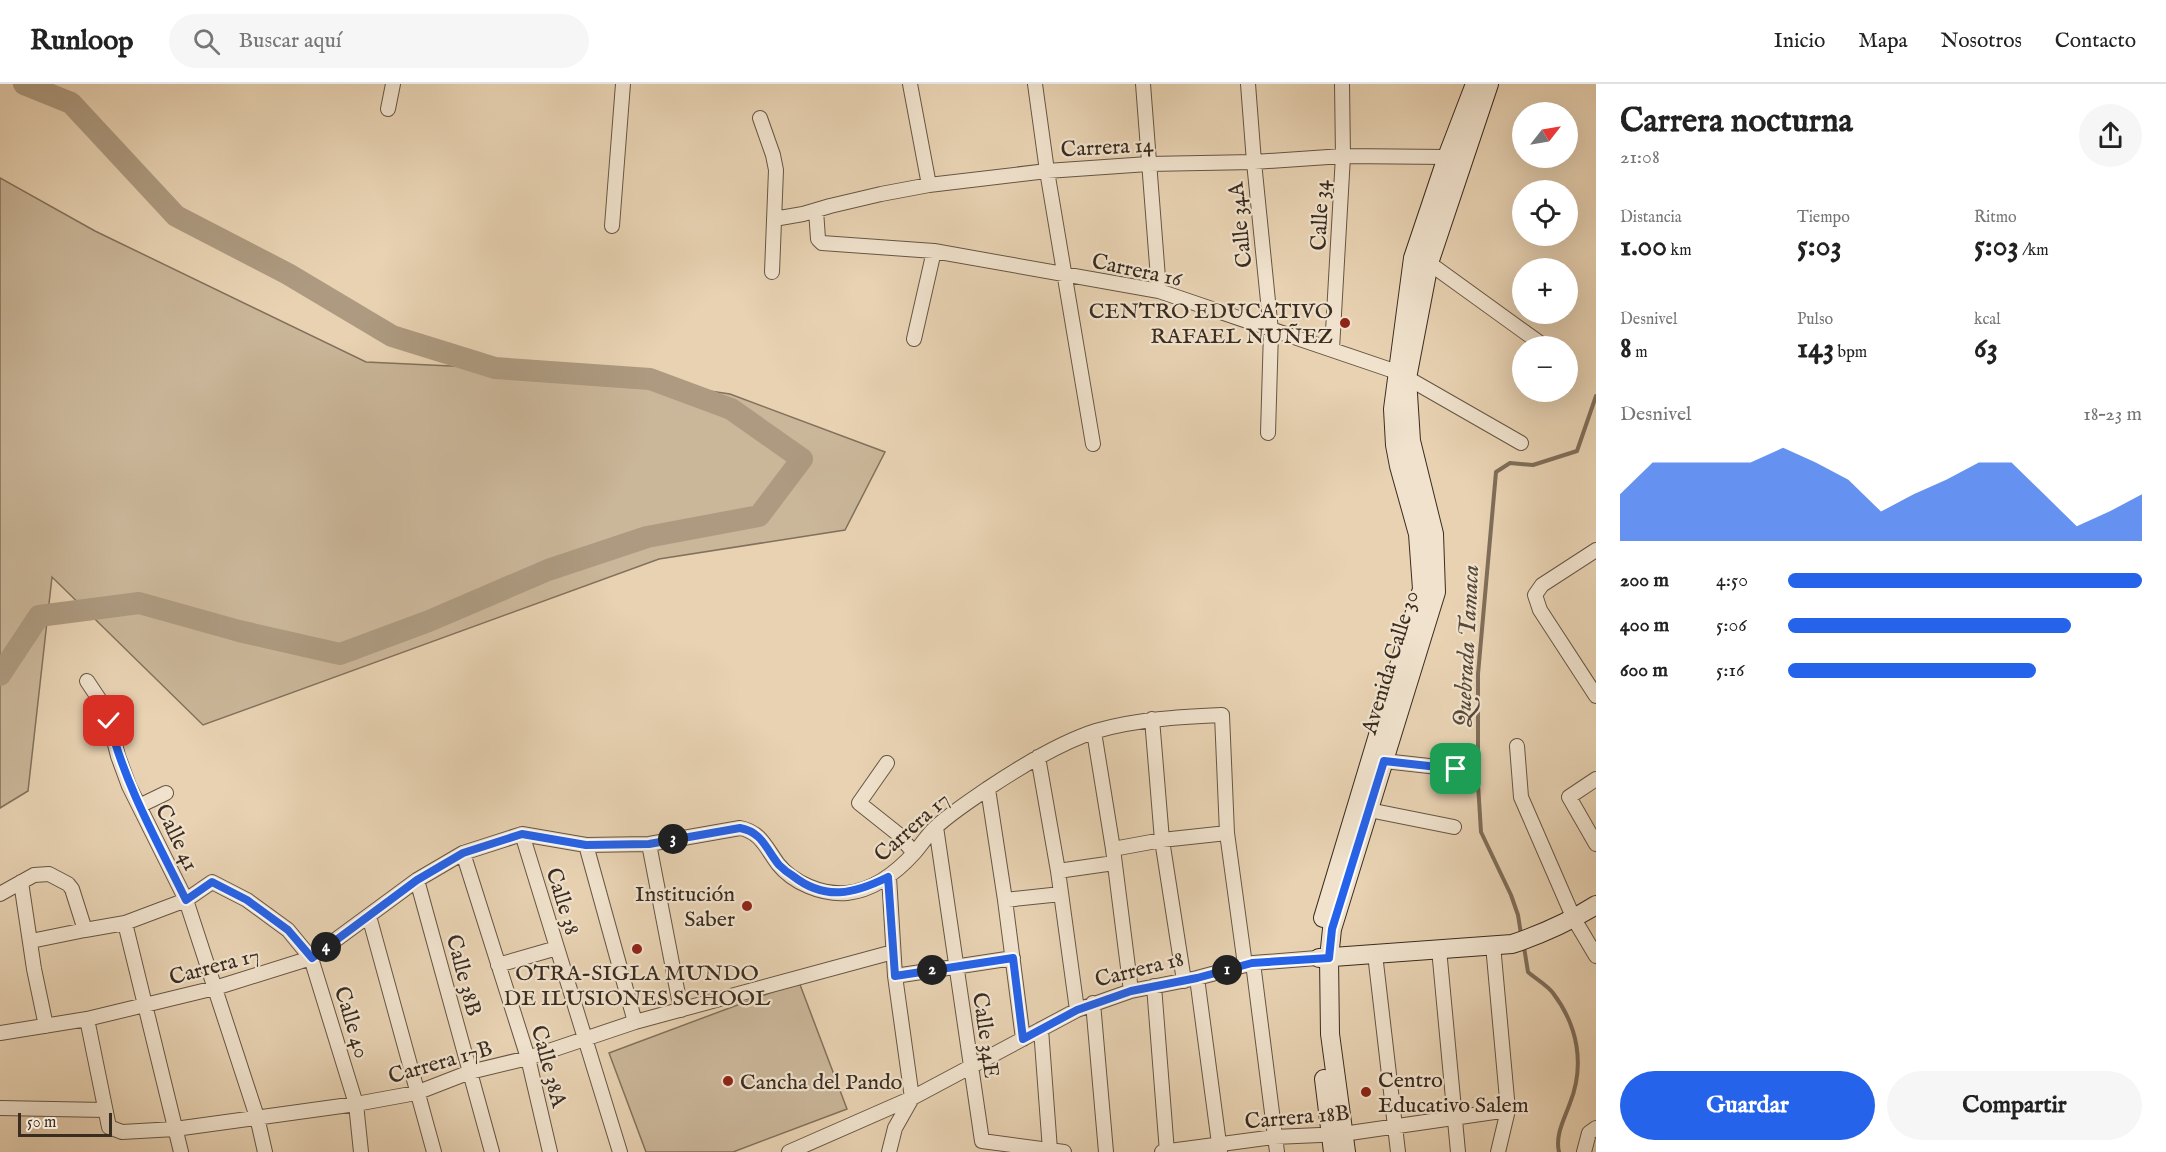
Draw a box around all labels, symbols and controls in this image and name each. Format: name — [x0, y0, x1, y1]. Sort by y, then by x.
search box — [169, 14, 589, 68]
text: Runloop — [30, 24, 133, 59]
icon: search — [190, 25, 223, 58]
text: Buscar aquí — [238, 27, 342, 55]
text: Inicio — [1774, 28, 1825, 55]
text: Mapa — [1858, 28, 1908, 55]
text: Nosotros — [1941, 28, 2022, 55]
text: Contacto — [2055, 28, 2136, 55]
text: Carrera nocturna — [1620, 101, 1853, 143]
north arrow — [1512, 102, 1578, 168]
map controls — [1512, 102, 1578, 402]
button: share — [2079, 104, 2142, 167]
street label: Carrera 14 — [1060, 132, 1154, 164]
text: 21:08 — [1620, 145, 1660, 170]
street label: Calle 34A — [1222, 179, 1259, 269]
street label: Calle 34 — [1305, 179, 1337, 251]
button: locate — [1512, 180, 1578, 246]
text: Distancia — [1620, 208, 1682, 228]
text: Tiempo — [1797, 208, 1850, 228]
text: Ritmo — [1974, 208, 2017, 228]
text: 1.00 — [1620, 228, 1667, 266]
text: 5:03 — [1797, 228, 1842, 266]
text: 5:03 — [1974, 228, 2019, 266]
text: km — [1667, 241, 1692, 261]
text: /km — [2019, 241, 2049, 261]
street label: Carrera 16 — [1089, 248, 1185, 294]
button: + — [1512, 258, 1578, 324]
place label: CENTRO EDUCATIVO RAFAEL NUÑEZ — [1089, 298, 1333, 351]
text: Desnivel — [1620, 310, 1677, 330]
text: Pulso — [1797, 310, 1833, 330]
text: kcal — [1974, 310, 2001, 330]
marker: CENTRO EDUCATIVO RAFAEL NUÑEZ — [1338, 316, 1352, 330]
text: 8 — [1620, 330, 1632, 368]
text: 143 — [1797, 330, 1834, 368]
text: 63 — [1974, 330, 1998, 368]
button: − — [1512, 336, 1578, 402]
text: m — [1632, 343, 1648, 363]
text: bpm — [1834, 343, 1867, 363]
text: Desnivel — [1620, 402, 1692, 427]
text: 18–23 m — [2083, 402, 2142, 427]
water label: Quebrada Tamaca — [1448, 564, 1487, 728]
text: 200 m — [1620, 568, 1669, 593]
text: 4:50 — [1716, 568, 1748, 593]
street label: Avenida Calle 30 — [1355, 587, 1426, 739]
text: 400 m — [1620, 613, 1669, 638]
text: 5:06 — [1716, 613, 1747, 638]
text: 600 m — [1620, 658, 1668, 683]
text: 5:16 — [1716, 658, 1744, 683]
pin — [83, 695, 134, 746]
icon: check — [92, 704, 125, 737]
pin — [1430, 743, 1481, 794]
icon: arrive — [1439, 752, 1472, 785]
street label: Carrera 17 — [869, 786, 956, 869]
street label: Calle 41 — [148, 800, 204, 876]
pin: 3 — [658, 824, 688, 854]
text: 3 — [670, 829, 676, 849]
street label: Calle 38 — [539, 865, 586, 939]
place label: Institución Saber — [635, 881, 735, 934]
marker: Institución Saber — [740, 899, 754, 913]
pin: 4 — [311, 932, 341, 962]
street label: Calle 38B — [439, 932, 487, 1019]
text: 4 — [322, 937, 330, 957]
street label: Carrera 17 — [166, 941, 263, 992]
marker: OTRA-SIGLA MUNDO DE ILUSIONES SCHOOL — [630, 942, 644, 956]
street label: Carrera 18 — [1092, 945, 1187, 994]
pin: 2 — [917, 955, 947, 985]
pin: 1 — [1212, 955, 1242, 985]
place label: OTRA-SIGLA MUNDO DE ILUSIONES SCHOOL — [504, 960, 771, 1013]
text: 2 — [928, 960, 936, 980]
text: 1 — [1224, 960, 1230, 980]
street label: Calle 40 — [327, 983, 375, 1062]
street label: Calle 34E — [965, 991, 1005, 1080]
street label: Calle 38A — [524, 1022, 573, 1112]
street label: Carrera 17B — [385, 1035, 496, 1091]
place label: Centro Educativo Salem — [1378, 1067, 1529, 1120]
place label: Cancha del Pando — [740, 1069, 903, 1097]
button: Guardar — [1620, 1071, 1875, 1140]
button: Compartir — [1887, 1071, 2142, 1140]
marker: Cancha del Pando — [721, 1074, 735, 1088]
marker: Centro Educativo Salem — [1359, 1085, 1373, 1099]
street label: Carrera 18B — [1244, 1099, 1351, 1137]
scale bar — [18, 1110, 112, 1138]
text: 50 m — [27, 1113, 56, 1133]

